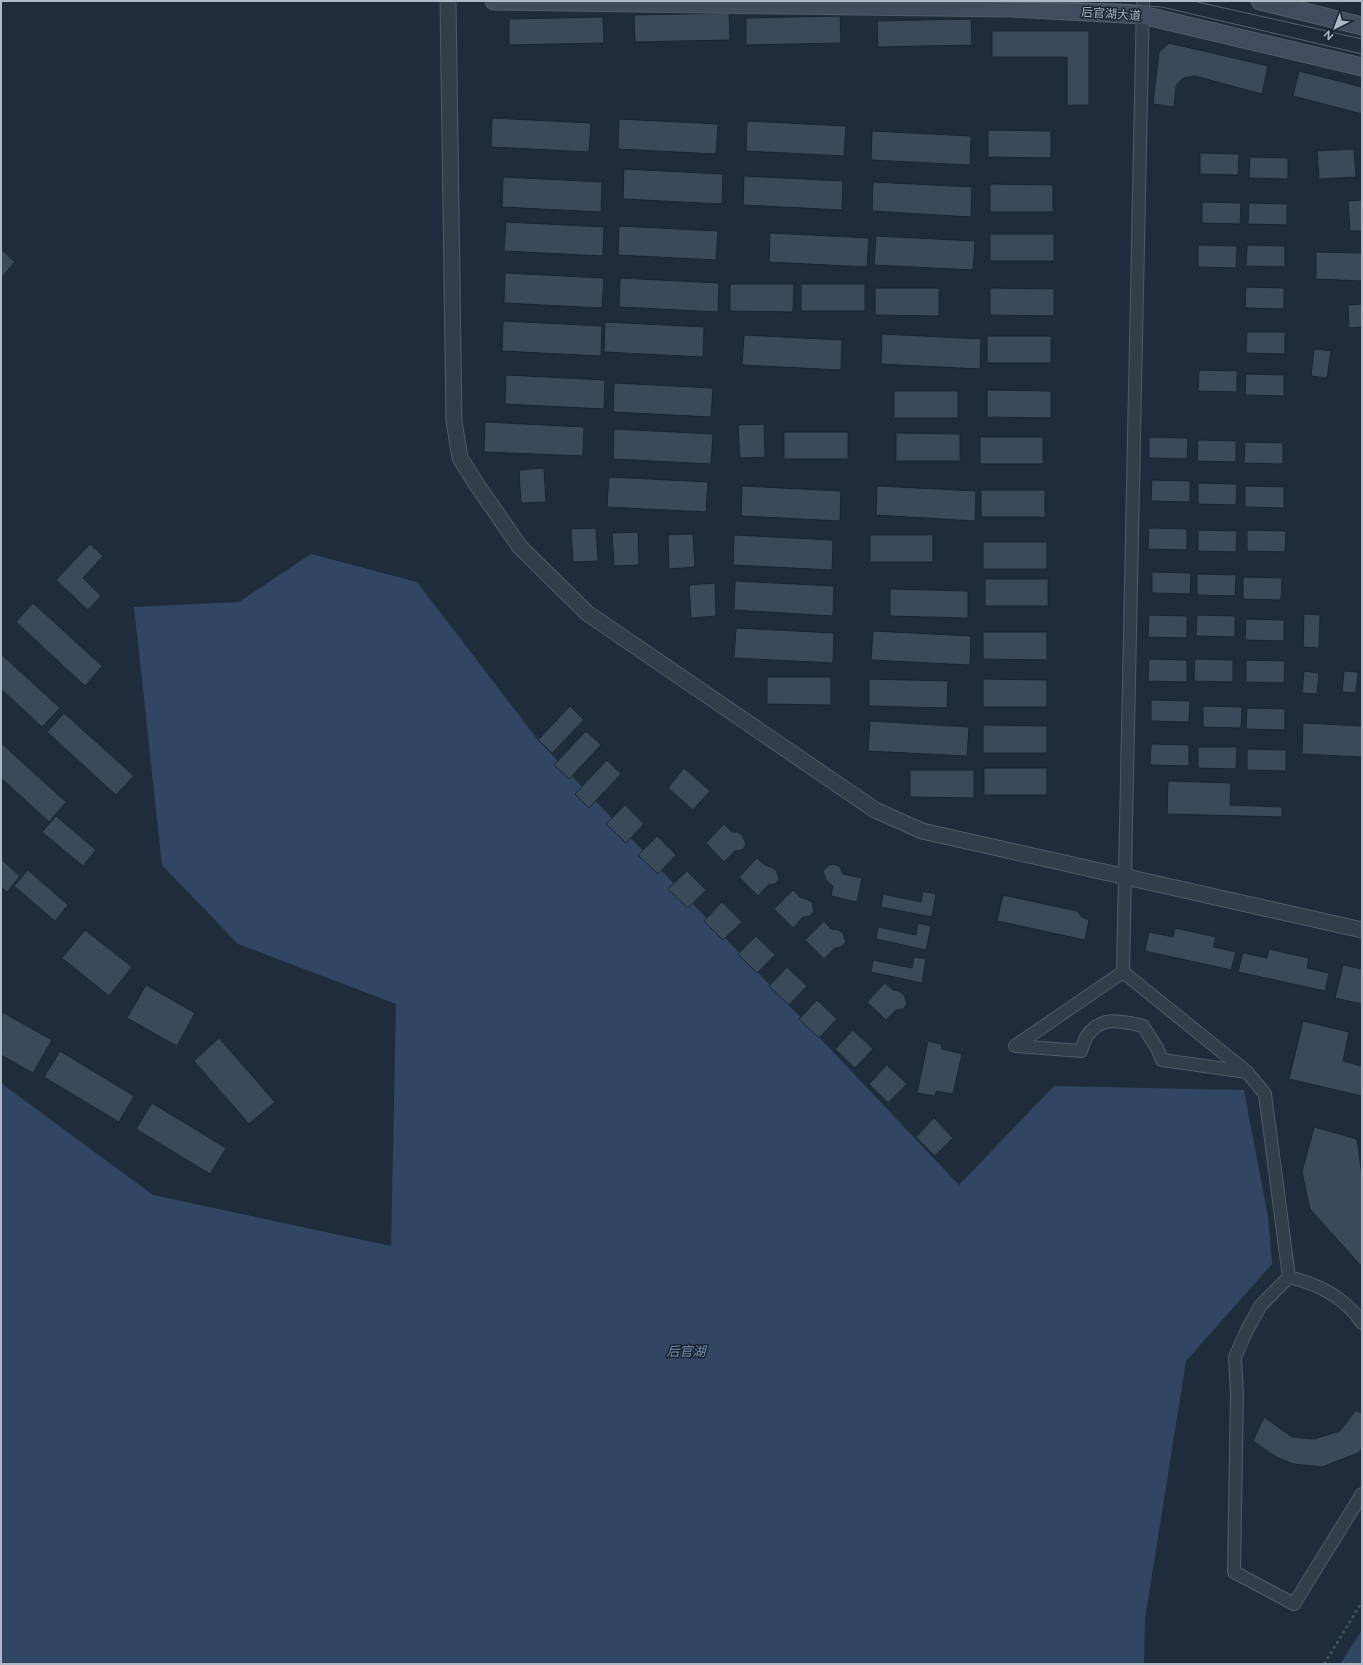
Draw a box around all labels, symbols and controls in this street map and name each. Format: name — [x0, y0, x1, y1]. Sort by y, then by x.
street label: 后官湖大道 — [1081, 5, 1141, 23]
north arrow — [1315, 8, 1355, 48]
text: N — [1321, 27, 1336, 43]
water label: 后官湖 — [666, 1344, 707, 1359]

